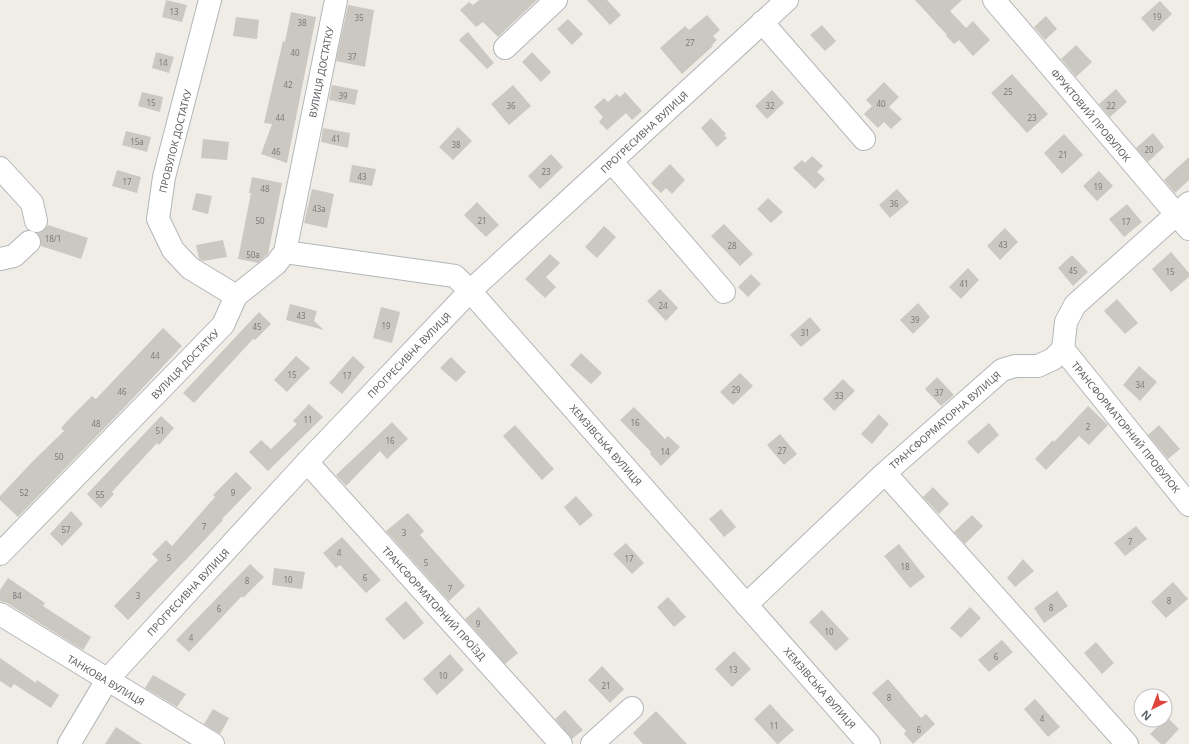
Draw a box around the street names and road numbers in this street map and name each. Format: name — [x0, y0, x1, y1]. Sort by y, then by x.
street label: ВУЛИЦЯ ДОСТАТКУ — [305, 24, 337, 119]
street label: ФРУКТОВИЙ ПРОВУЛОК — [1048, 66, 1135, 165]
street label: ПРОВУЛОК ДОСТАТКУ — [155, 87, 195, 194]
street label: ПРОГРЕСИВНА ВУЛИЦЯ — [597, 88, 691, 176]
street label: ПРОГРЕСИВНА ВУЛИЦЯ — [364, 309, 454, 401]
street label: ВУЛИЦЯ ДОСТАТКУ — [148, 325, 223, 402]
street label: ТРАНСФОРМАТОРНИЙ ПРОВУЛОК — [1069, 358, 1184, 496]
street label: ТРАНСФОРМАТОРНА ВУЛИЦЯ — [886, 368, 1004, 472]
street label: ХЕМЗІВСЬКА ВУЛИЦЯ — [567, 401, 645, 489]
street label: ТРАНСФОРМАТОРНИЙ ПРОЇЗД — [379, 543, 489, 663]
street label: ПРОГРЕСИВНА ВУЛИЦЯ — [144, 545, 232, 639]
street label: ХЕМЗІВСЬКА ВУЛИЦЯ — [781, 644, 859, 732]
street label: ТАНКОВА ВУЛИЦЯ — [65, 651, 147, 709]

